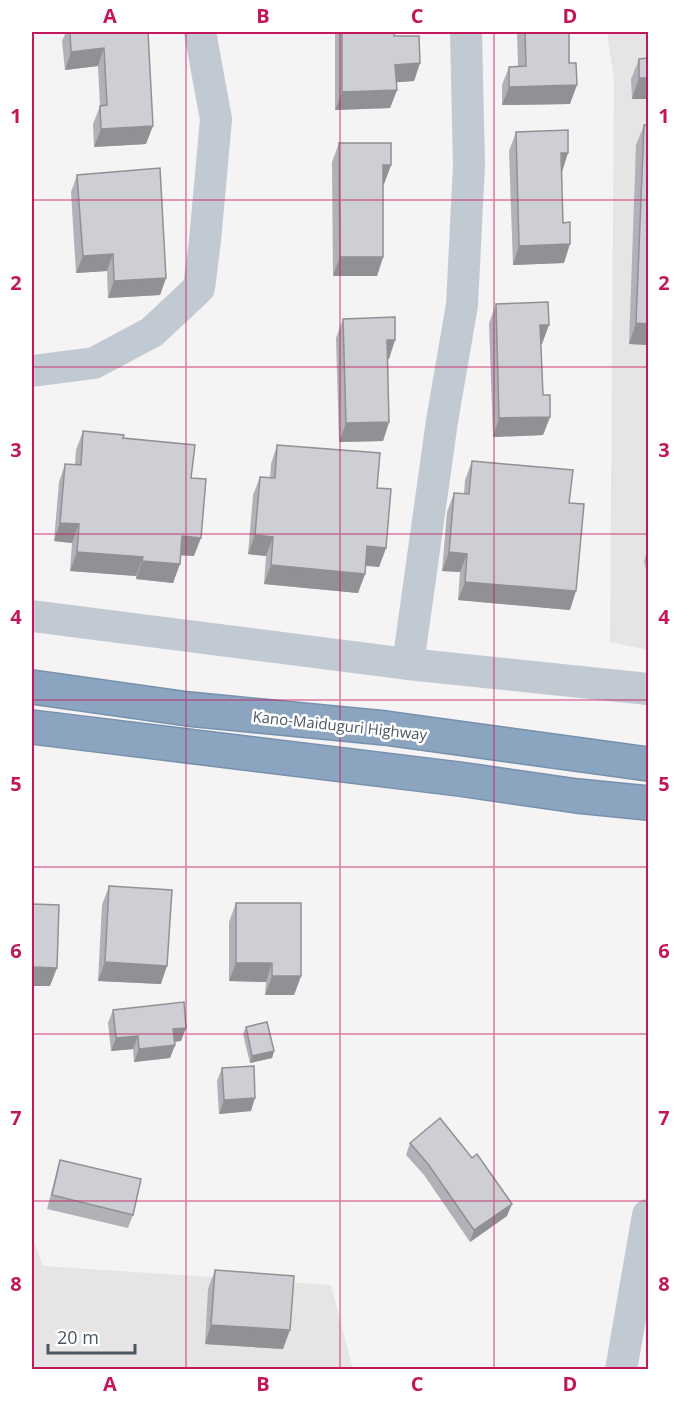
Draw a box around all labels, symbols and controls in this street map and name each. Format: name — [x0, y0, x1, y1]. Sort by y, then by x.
text: A — [103, 2, 117, 29]
text: B — [256, 2, 270, 29]
text: C — [411, 2, 424, 29]
text: D — [563, 2, 577, 29]
text: 1 — [10, 102, 22, 129]
text: 1 — [658, 102, 670, 129]
text: 2 — [10, 269, 22, 296]
text: 2 — [658, 269, 670, 296]
text: 3 — [10, 436, 22, 463]
text: 3 — [658, 436, 670, 463]
text: 4 — [10, 603, 22, 630]
text: 4 — [658, 603, 670, 630]
street label: Kano-Maiduguri Highway — [252, 706, 429, 744]
text: 5 — [10, 770, 22, 797]
text: 5 — [658, 770, 670, 797]
text: 6 — [10, 937, 22, 964]
text: 6 — [658, 937, 670, 964]
text: 7 — [10, 1104, 22, 1131]
text: 7 — [658, 1104, 670, 1131]
text: 8 — [10, 1270, 22, 1297]
text: 8 — [658, 1270, 670, 1297]
scale bar — [48, 1317, 135, 1355]
text: 20 m — [57, 1325, 99, 1349]
text: A — [103, 1370, 117, 1397]
text: B — [256, 1370, 270, 1397]
text: C — [411, 1370, 424, 1397]
text: D — [563, 1370, 577, 1397]

